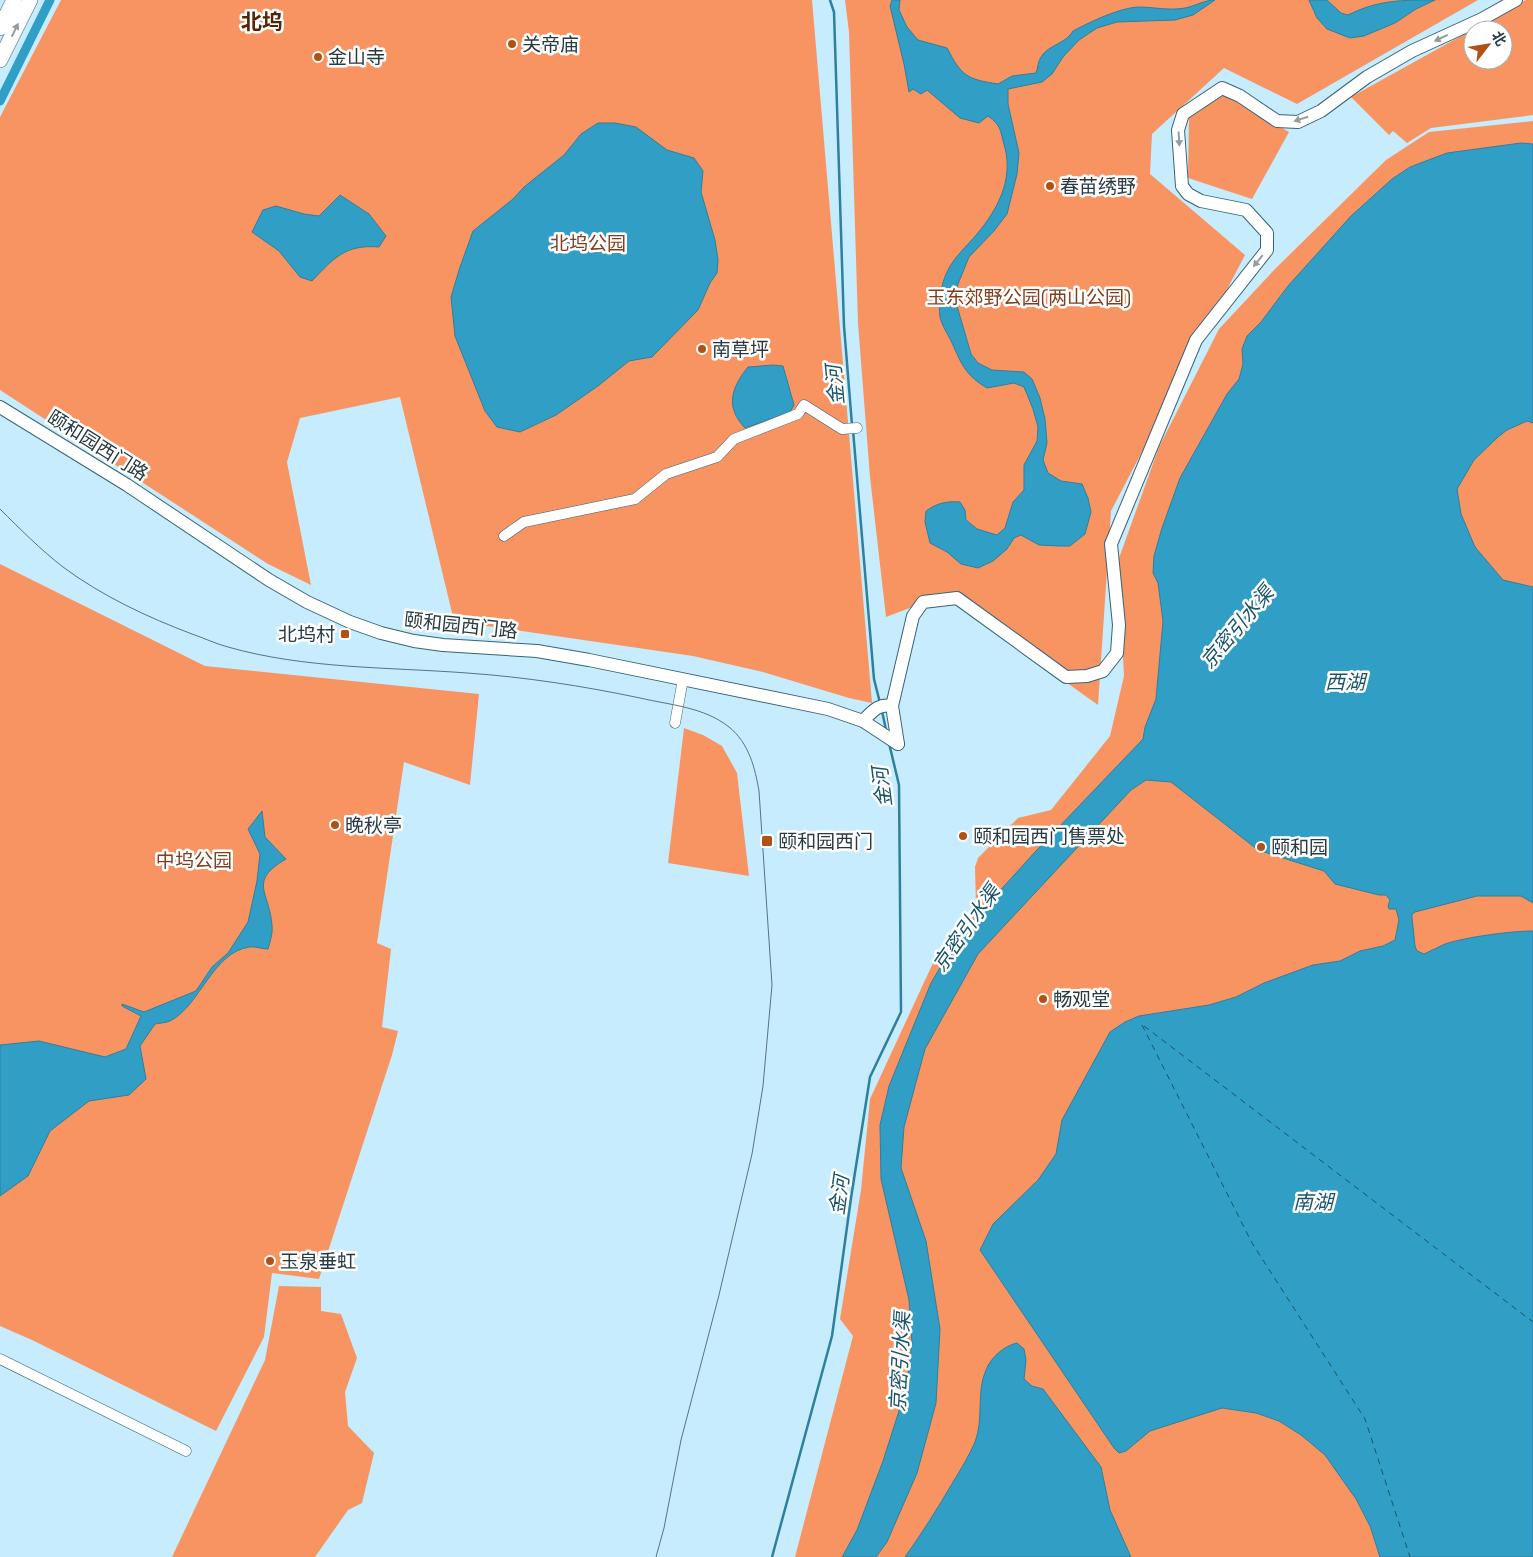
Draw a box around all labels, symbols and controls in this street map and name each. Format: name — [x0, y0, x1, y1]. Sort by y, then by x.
district label: 北坞 — [241, 8, 283, 35]
north arrow — [1463, 20, 1513, 70]
one-way arrow — [11, 23, 19, 37]
text: 北 — [1488, 28, 1510, 49]
place label: 关帝庙 — [522, 32, 579, 57]
one-way arrow — [1434, 34, 1448, 42]
marker: 关帝庙 — [506, 38, 518, 50]
place label: 金山寺 — [328, 45, 385, 70]
marker: 金山寺 — [312, 51, 324, 63]
one-way arrow — [1294, 116, 1309, 123]
one-way arrow — [1175, 132, 1183, 148]
place label: 春苗绣野 — [1060, 174, 1136, 199]
marker: 春苗绣野 — [1044, 180, 1056, 192]
park label: 北坞公园 — [550, 231, 626, 256]
one-way arrow — [1253, 255, 1264, 268]
park label: 玉东郊野公园(两山公园) — [927, 285, 1131, 310]
place label: 南草坪 — [712, 337, 769, 362]
marker: 南草坪 — [696, 343, 708, 355]
water label: 金河 — [820, 360, 850, 406]
street label: 颐和园西门路 — [43, 405, 153, 486]
water label: 京密引水渠 — [1195, 578, 1281, 674]
street label: 颐和园西门路 — [403, 607, 519, 644]
place label: 北坞村 — [278, 622, 335, 647]
marker: 北坞村 — [339, 628, 351, 640]
water label: 西湖 — [1325, 669, 1368, 695]
water label: 金河 — [866, 762, 897, 808]
place label: 晚秋亭 — [345, 813, 402, 838]
marker: 晚秋亭 — [329, 819, 341, 831]
place label: 颐和园西门售票处 — [973, 824, 1125, 849]
place label: 颐和园西门 — [778, 829, 873, 854]
marker: 颐和园西门售票处 — [957, 830, 969, 842]
marker: 颐和园西门 — [760, 834, 774, 848]
place label: 颐和园 — [1271, 835, 1328, 860]
marker: 颐和园 — [1255, 841, 1267, 853]
park label: 中坞公园 — [156, 848, 232, 873]
water label: 京密引水渠 — [927, 877, 1007, 976]
place label: 畅观堂 — [1053, 987, 1110, 1012]
marker: 畅观堂 — [1037, 993, 1049, 1005]
water label: 金河 — [823, 1169, 855, 1217]
water label: 南湖 — [1293, 1189, 1336, 1215]
place label: 玉泉垂虹 — [280, 1249, 356, 1274]
marker: 玉泉垂虹 — [264, 1255, 276, 1267]
water label: 京密引水渠 — [884, 1308, 916, 1413]

